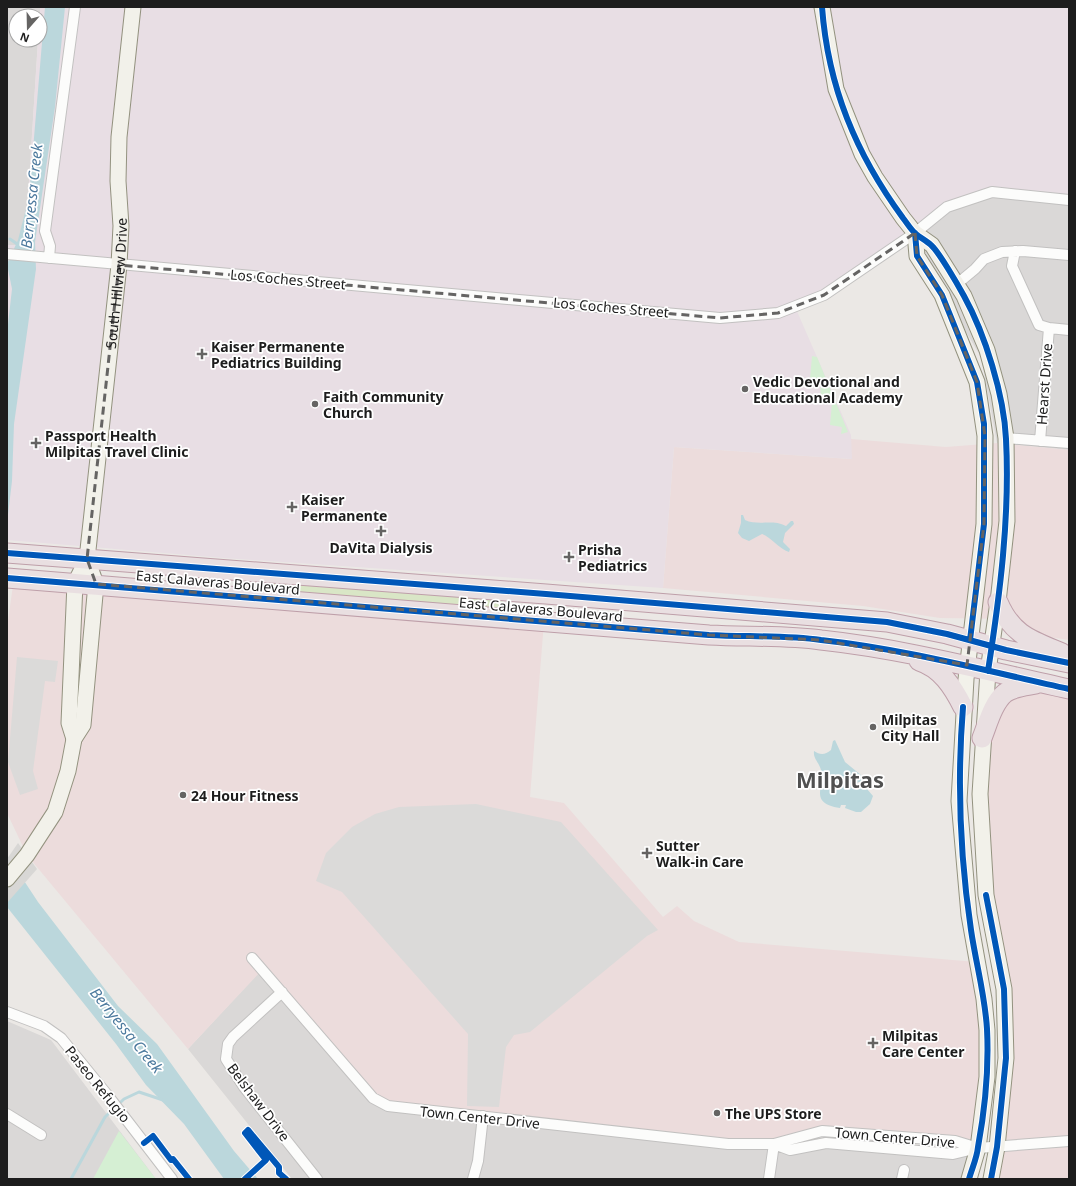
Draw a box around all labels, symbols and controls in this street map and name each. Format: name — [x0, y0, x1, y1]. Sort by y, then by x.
north arrow — [8, 8, 48, 48]
text: N — [18, 29, 31, 46]
water label: Berryessa Creek — [16, 142, 47, 249]
street label: South Hillview Drive — [100, 217, 131, 350]
street label: Los Coches Street — [229, 264, 347, 294]
street label: Los Coches Street — [552, 292, 670, 322]
place label: Kaiser Permanente Pediatrics Building — [211, 337, 345, 372]
street label: Hearst Drive — [1032, 342, 1056, 426]
marker: Kaiser Permanente Pediatrics Building — [196, 348, 208, 360]
place label: Vedic Devotional and Educational Academy — [753, 372, 903, 407]
marker: Vedic Devotional and Educational Academy — [740, 384, 750, 394]
place label: Faith Community Church — [323, 387, 444, 422]
marker: Faith Community Church — [310, 399, 320, 409]
place label: Passport Health Milpitas Travel Clinic — [45, 426, 189, 461]
marker: Passport Health Milpitas Travel Clinic — [30, 437, 42, 449]
place label: Kaiser Permanente — [301, 490, 387, 525]
marker: Kaiser Permanente — [286, 501, 298, 513]
marker: DaVita Dialysis — [375, 525, 387, 537]
place label: DaVita Dialysis — [329, 538, 433, 557]
place label: Prisha Pediatrics — [578, 540, 647, 575]
marker: Prisha Pediatrics — [563, 551, 575, 563]
street label: East Calaveras Boulevard — [135, 565, 301, 599]
street label: East Calaveras Boulevard — [458, 592, 624, 626]
place label: Milpitas City Hall — [881, 710, 939, 745]
marker: Milpitas City Hall — [868, 722, 878, 732]
district label: Milpitas — [796, 764, 884, 794]
place label: 24 Hour Fitness — [191, 786, 299, 805]
marker: 24 Hour Fitness — [178, 790, 188, 800]
place label: Sutter Walk-in Care — [656, 836, 744, 871]
marker: Sutter Walk-in Care — [641, 847, 653, 859]
water label: Berryessa Creek — [86, 983, 168, 1078]
place label: Milpitas Care Center — [882, 1026, 965, 1061]
marker: Milpitas Care Center — [867, 1037, 879, 1049]
street label: Paseo Refugio — [61, 1042, 135, 1126]
street label: Belshaw Drive — [223, 1059, 295, 1145]
street label: Town Center Drive — [419, 1101, 541, 1133]
place label: The UPS Store — [725, 1104, 822, 1123]
marker: The UPS Store — [712, 1108, 722, 1118]
street label: Town Center Drive — [834, 1122, 956, 1152]

